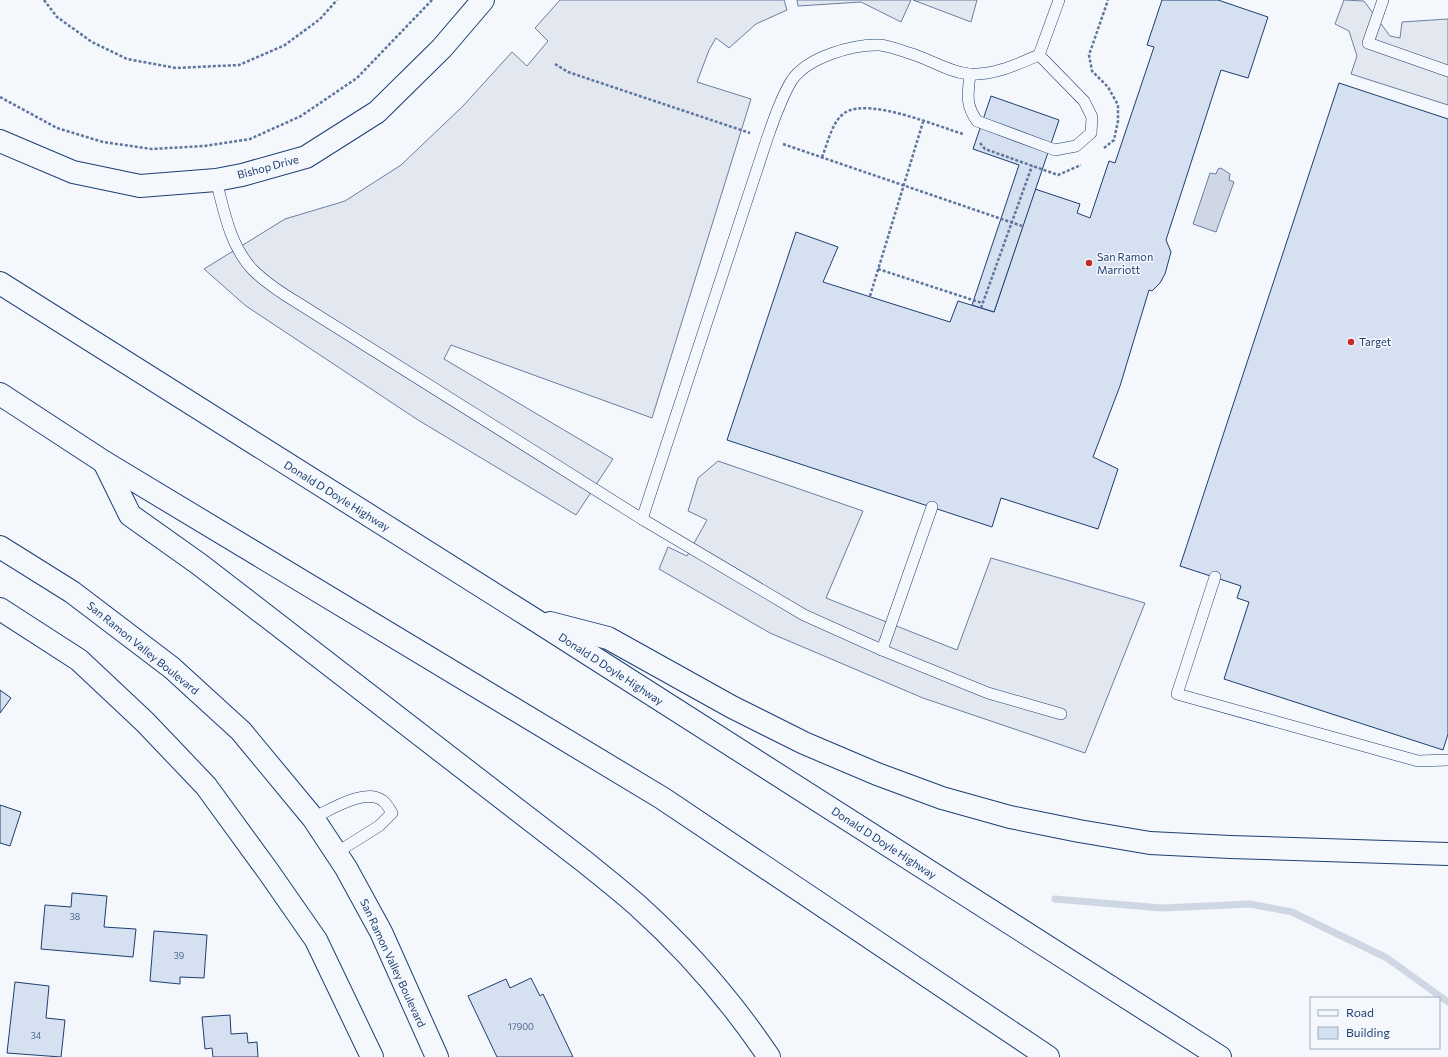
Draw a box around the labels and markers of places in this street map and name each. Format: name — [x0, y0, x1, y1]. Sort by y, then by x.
place label: San Ramon Marriott — [1097, 250, 1153, 276]
marker: San Ramon Marriott — [1084, 258, 1094, 268]
place label: Target — [1359, 335, 1392, 348]
marker: Target — [1346, 337, 1356, 347]

